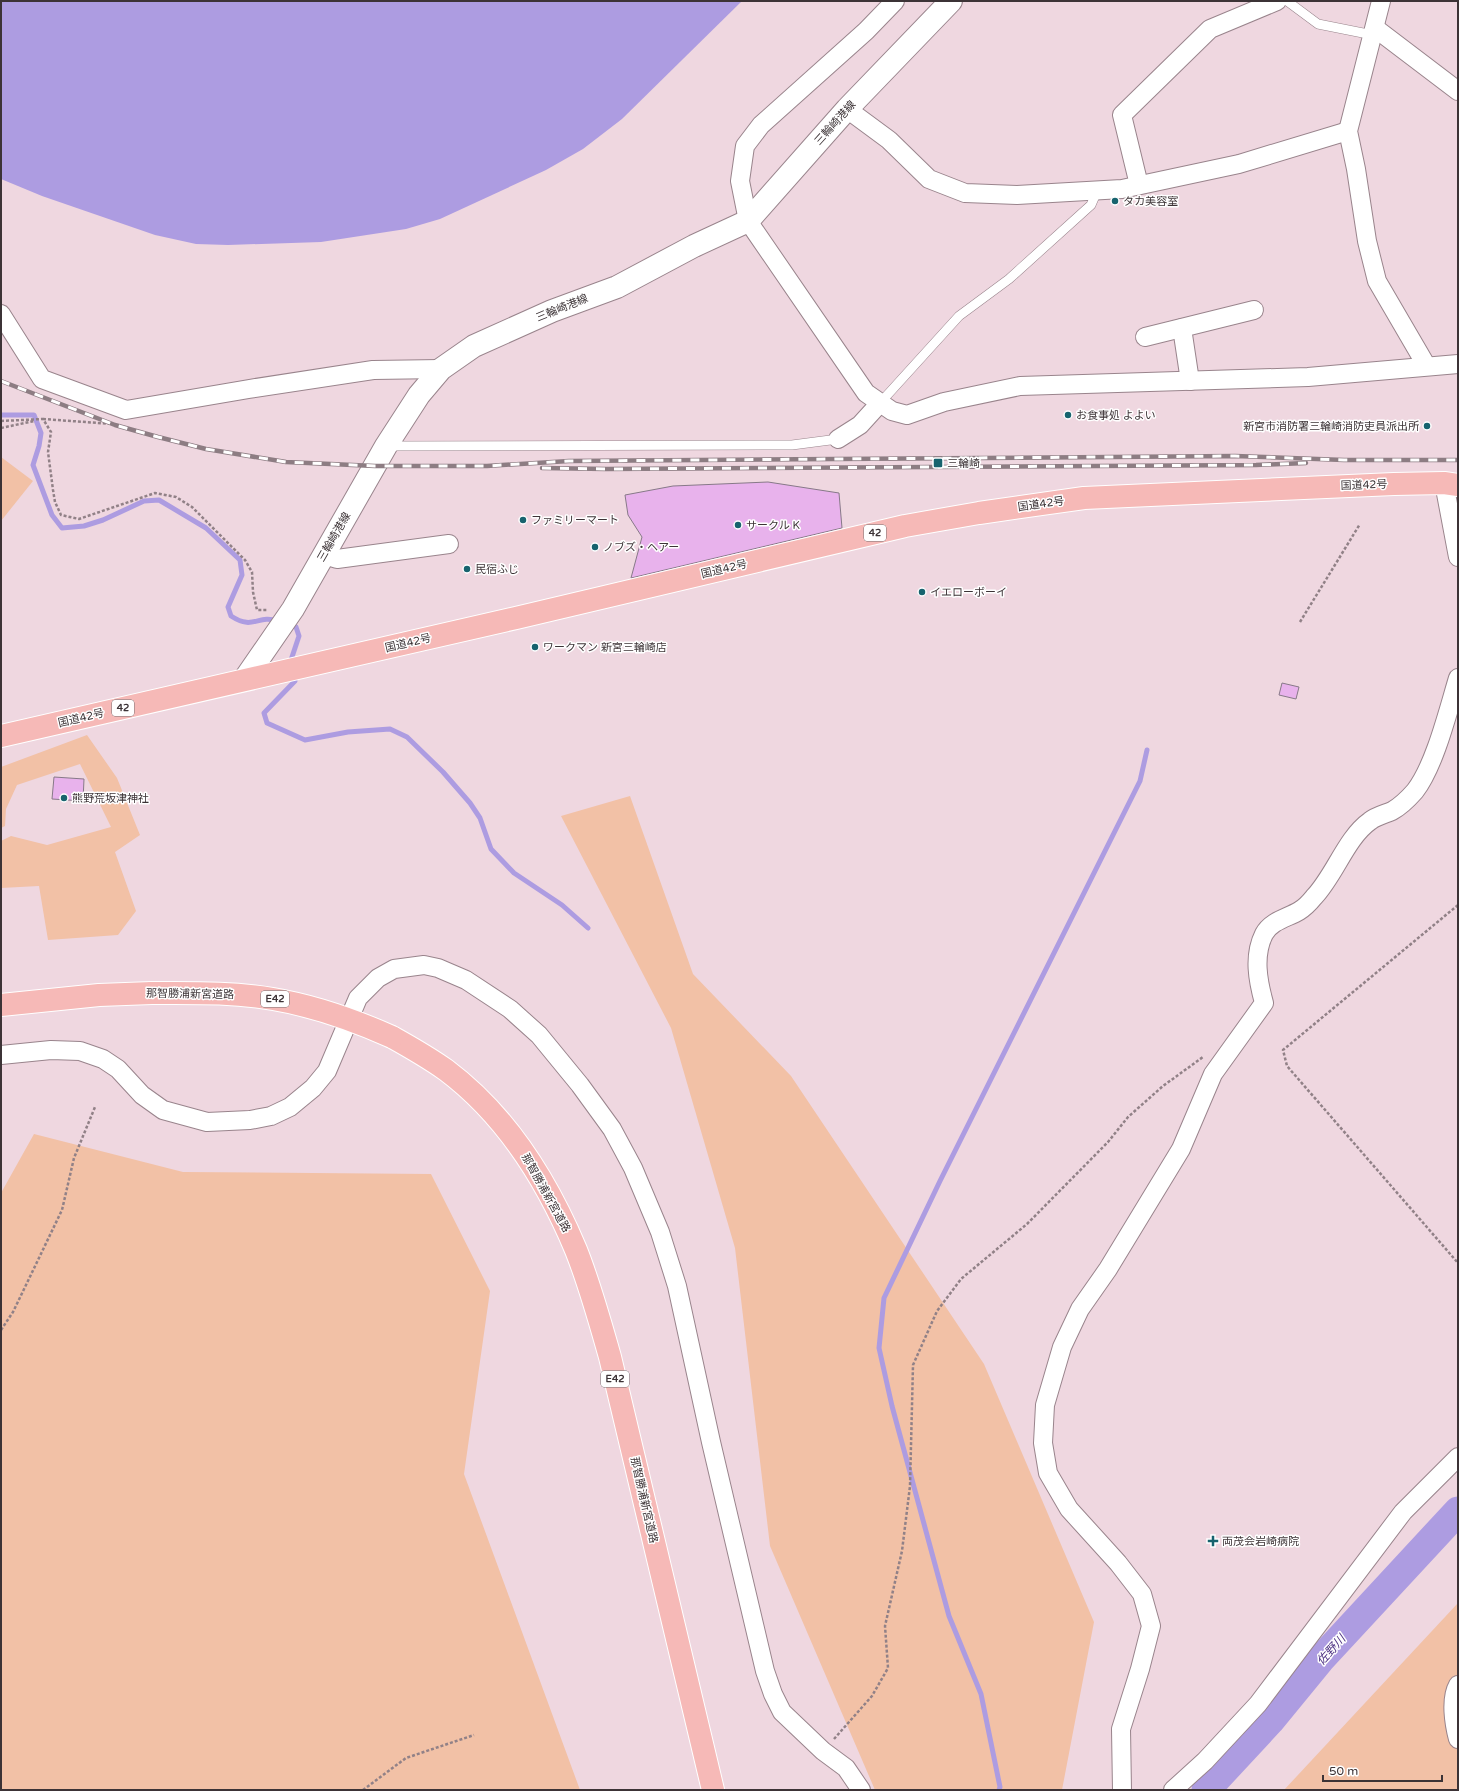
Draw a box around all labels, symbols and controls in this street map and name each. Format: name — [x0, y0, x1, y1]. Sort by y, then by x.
street label: 三輪崎港線 — [812, 98, 858, 148]
place label: タカ美容室 — [1123, 195, 1178, 208]
marker: タカ美容室 — [1110, 196, 1120, 206]
street label: 三輪崎港線 — [534, 292, 590, 324]
place label: お食事処 よよい — [1076, 409, 1156, 422]
marker: お食事処 よよい — [1063, 410, 1073, 420]
place label: 新宮市消防署三輪崎消防吏員派出所 — [1243, 420, 1420, 433]
marker: 新宮市消防署三輪崎消防吏員派出所 — [1422, 421, 1432, 431]
marker: 三輪崎 — [932, 457, 944, 469]
place label: 三輪崎 — [947, 457, 980, 470]
street label: 国道42号 — [1340, 478, 1388, 492]
street label: 国道42号 — [1017, 494, 1065, 514]
street label: 三輪崎港線 — [315, 510, 353, 564]
place label: ファミリーマート — [531, 514, 619, 527]
marker: ファミリーマート — [518, 515, 528, 525]
place label: サークル K — [746, 519, 801, 532]
marker: サークル K — [733, 520, 743, 530]
road number: 42 — [864, 525, 886, 541]
place label: ノブズ・ヘアー — [603, 541, 679, 554]
marker: ノブズ・ヘアー — [590, 542, 600, 552]
street label: 国道42号 — [700, 557, 748, 581]
place label: 民宿ふじ — [475, 563, 519, 576]
marker: 民宿ふじ — [462, 564, 472, 574]
place label: イエローボーイ — [930, 586, 1007, 599]
marker: イエローボーイ — [917, 587, 927, 597]
street label: 国道42号 — [384, 631, 432, 655]
place label: ワークマン 新宮三輪崎店 — [543, 641, 667, 654]
marker: ワークマン 新宮三輪崎店 — [530, 642, 540, 652]
road number: 42 — [112, 700, 134, 716]
street label: 国道42号 — [57, 706, 105, 730]
place label: 熊野荒坂津神社 — [72, 792, 149, 805]
marker: 熊野荒坂津神社 — [59, 793, 69, 803]
street label: 那智勝浦新宮道路 — [146, 987, 234, 1001]
road number: E42 — [261, 991, 289, 1007]
street label: 那智勝浦新宮道路 — [519, 1151, 573, 1235]
road number: E42 — [601, 1371, 629, 1387]
street label: 那智勝浦新宮道路 — [628, 1456, 660, 1544]
marker: 両茂会岩崎病院 — [1207, 1535, 1219, 1547]
place label: 両茂会岩崎病院 — [1222, 1535, 1299, 1548]
water label: 佐野川 — [1314, 1630, 1350, 1668]
scale bar — [1323, 1757, 1442, 1783]
text: 50 m — [1329, 1764, 1358, 1778]

